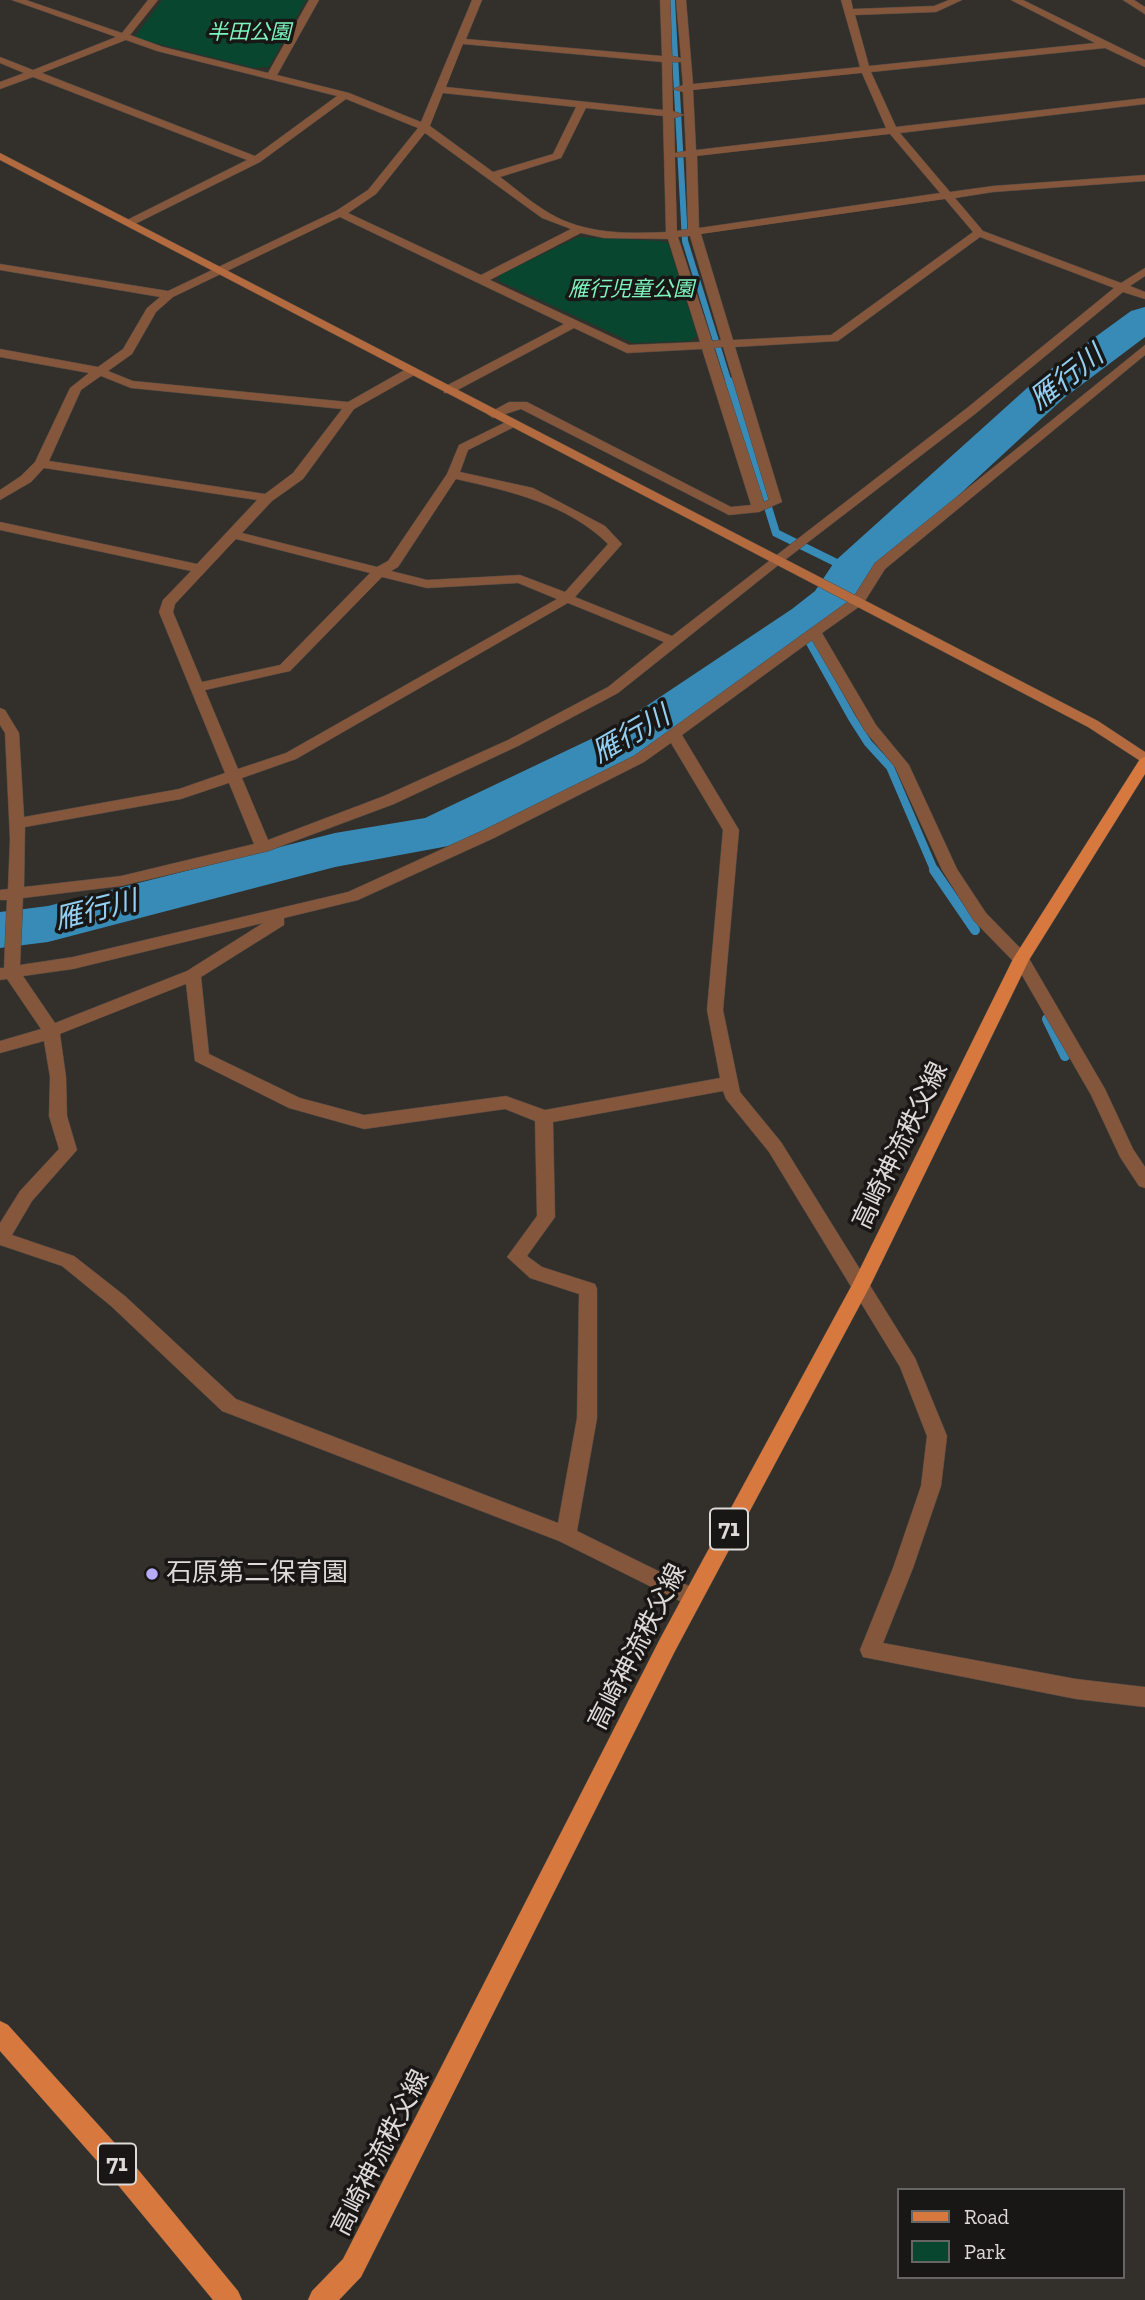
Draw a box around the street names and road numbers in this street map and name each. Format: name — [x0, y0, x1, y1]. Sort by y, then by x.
street label: 高崎神流秩父線 — [847, 1057, 955, 1235]
road number: 71 — [710, 1508, 748, 1549]
street label: 高崎神流秩父線 — [583, 1559, 693, 1735]
street label: 高崎神流秩父線 — [326, 2065, 436, 2241]
road number: 71 — [98, 2144, 136, 2185]

